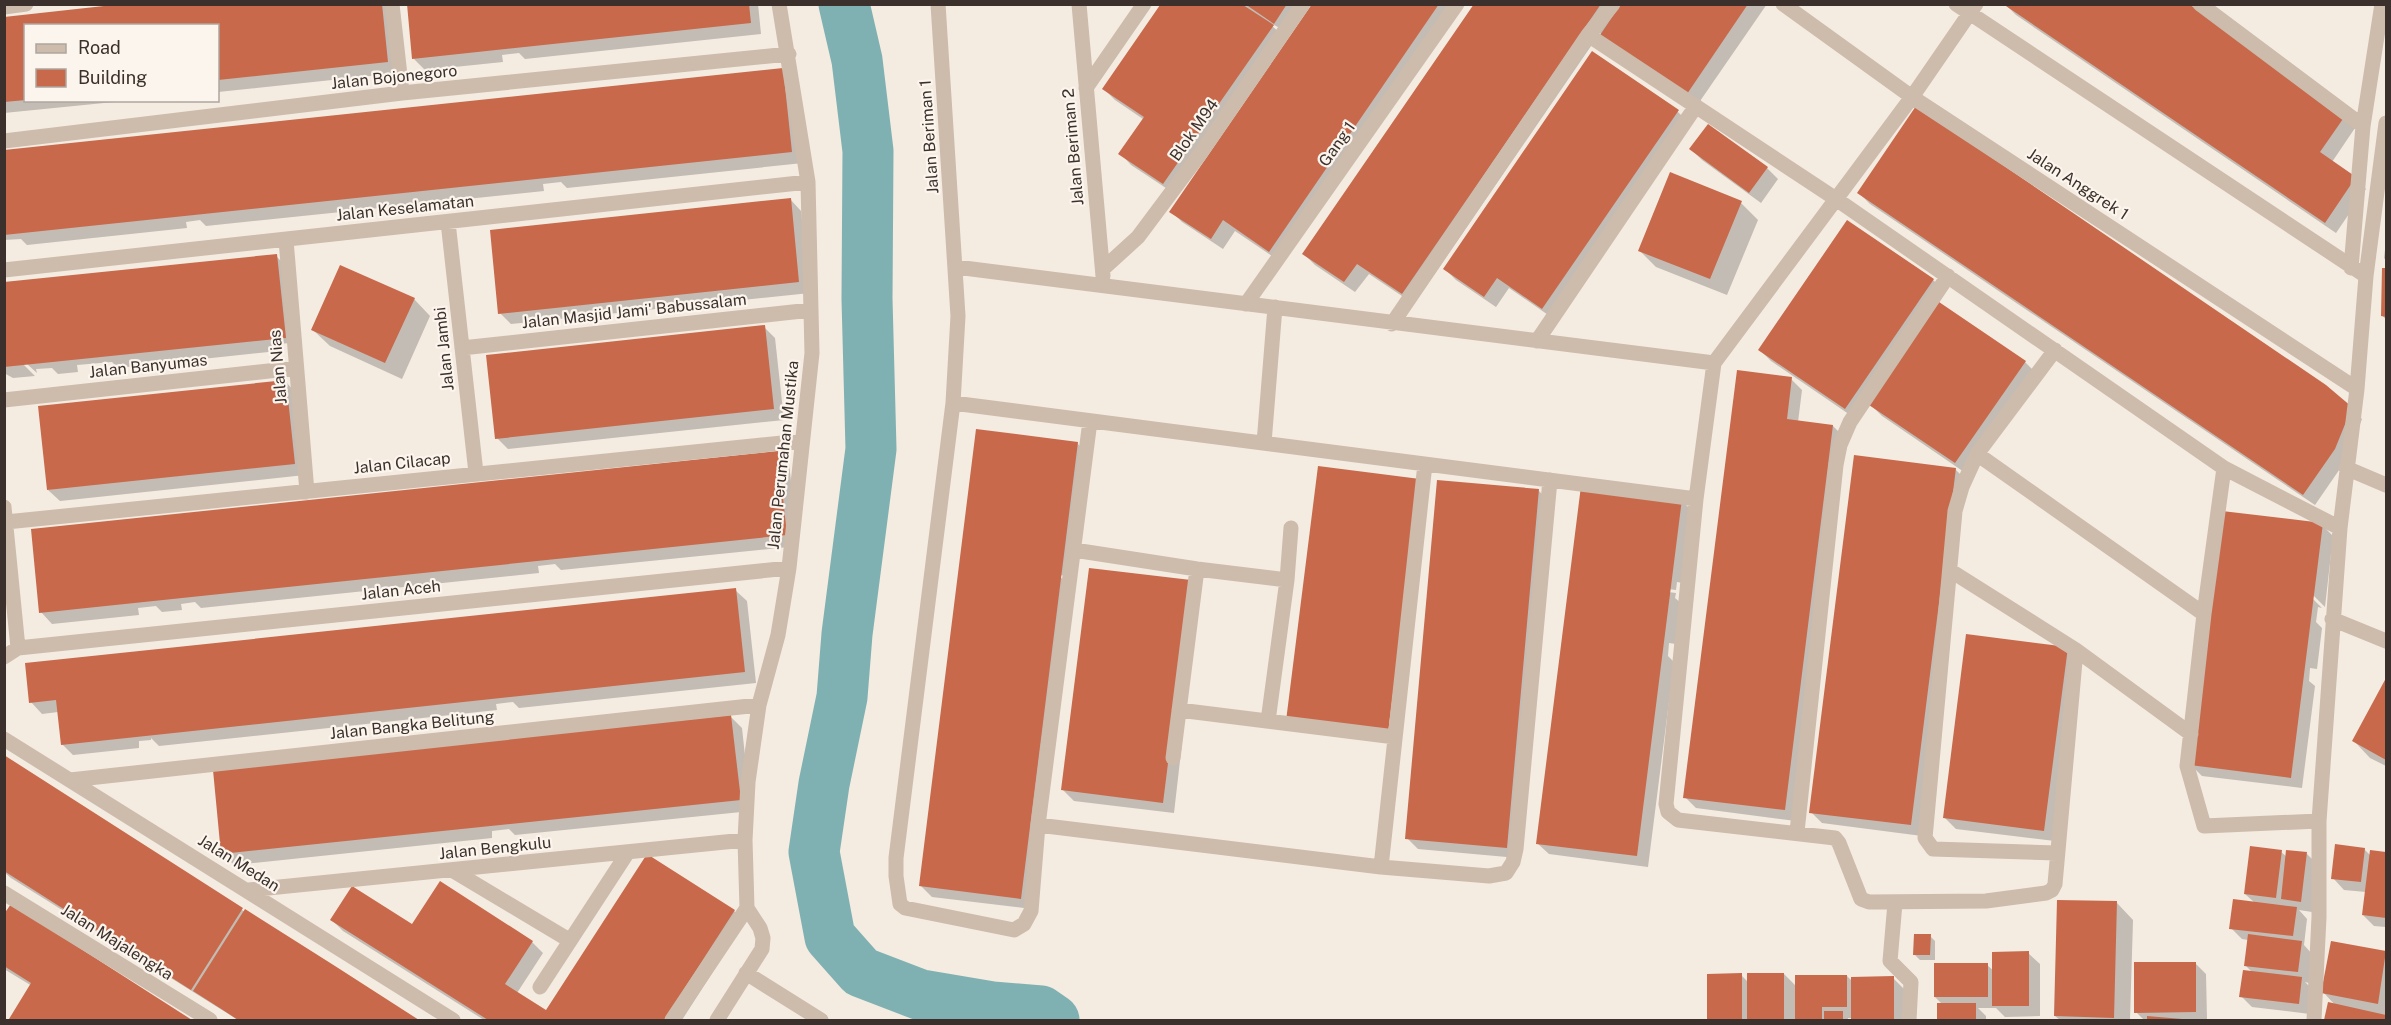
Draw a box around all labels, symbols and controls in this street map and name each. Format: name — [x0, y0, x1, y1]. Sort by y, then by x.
legend — [24, 24, 219, 102]
text: Road — [78, 37, 121, 58]
street label: Jalan Bojonegoro — [330, 61, 458, 93]
text: Building — [78, 67, 147, 88]
street label: Jalan Beriman 1 — [916, 79, 942, 195]
street label: Jalan Beriman 2 — [1058, 88, 1088, 206]
street label: Blok M94 — [1166, 95, 1222, 165]
street label: Gang 1 — [1315, 118, 1359, 170]
street label: Jalan Anggrek 1 — [2024, 144, 2132, 224]
street label: Jalan Keselamatan — [335, 191, 475, 225]
street label: Jalan Masjid Jami' Babussalam — [521, 290, 747, 332]
street label: Jalan Jambi — [430, 306, 458, 392]
street label: Jalan Nias — [265, 329, 291, 405]
street label: Jalan Banyumas — [88, 350, 208, 382]
street label: Jalan Perumahan Mustika — [764, 360, 802, 550]
street label: Jalan Cilacap — [353, 448, 451, 478]
street label: Jalan Aceh — [360, 576, 442, 604]
street label: Jalan Bangka Belitung — [329, 707, 495, 743]
street label: Jalan Medan — [195, 830, 283, 896]
street label: Jalan Bengkulu — [438, 833, 552, 863]
street label: Jalan Majalengka — [58, 900, 176, 984]

